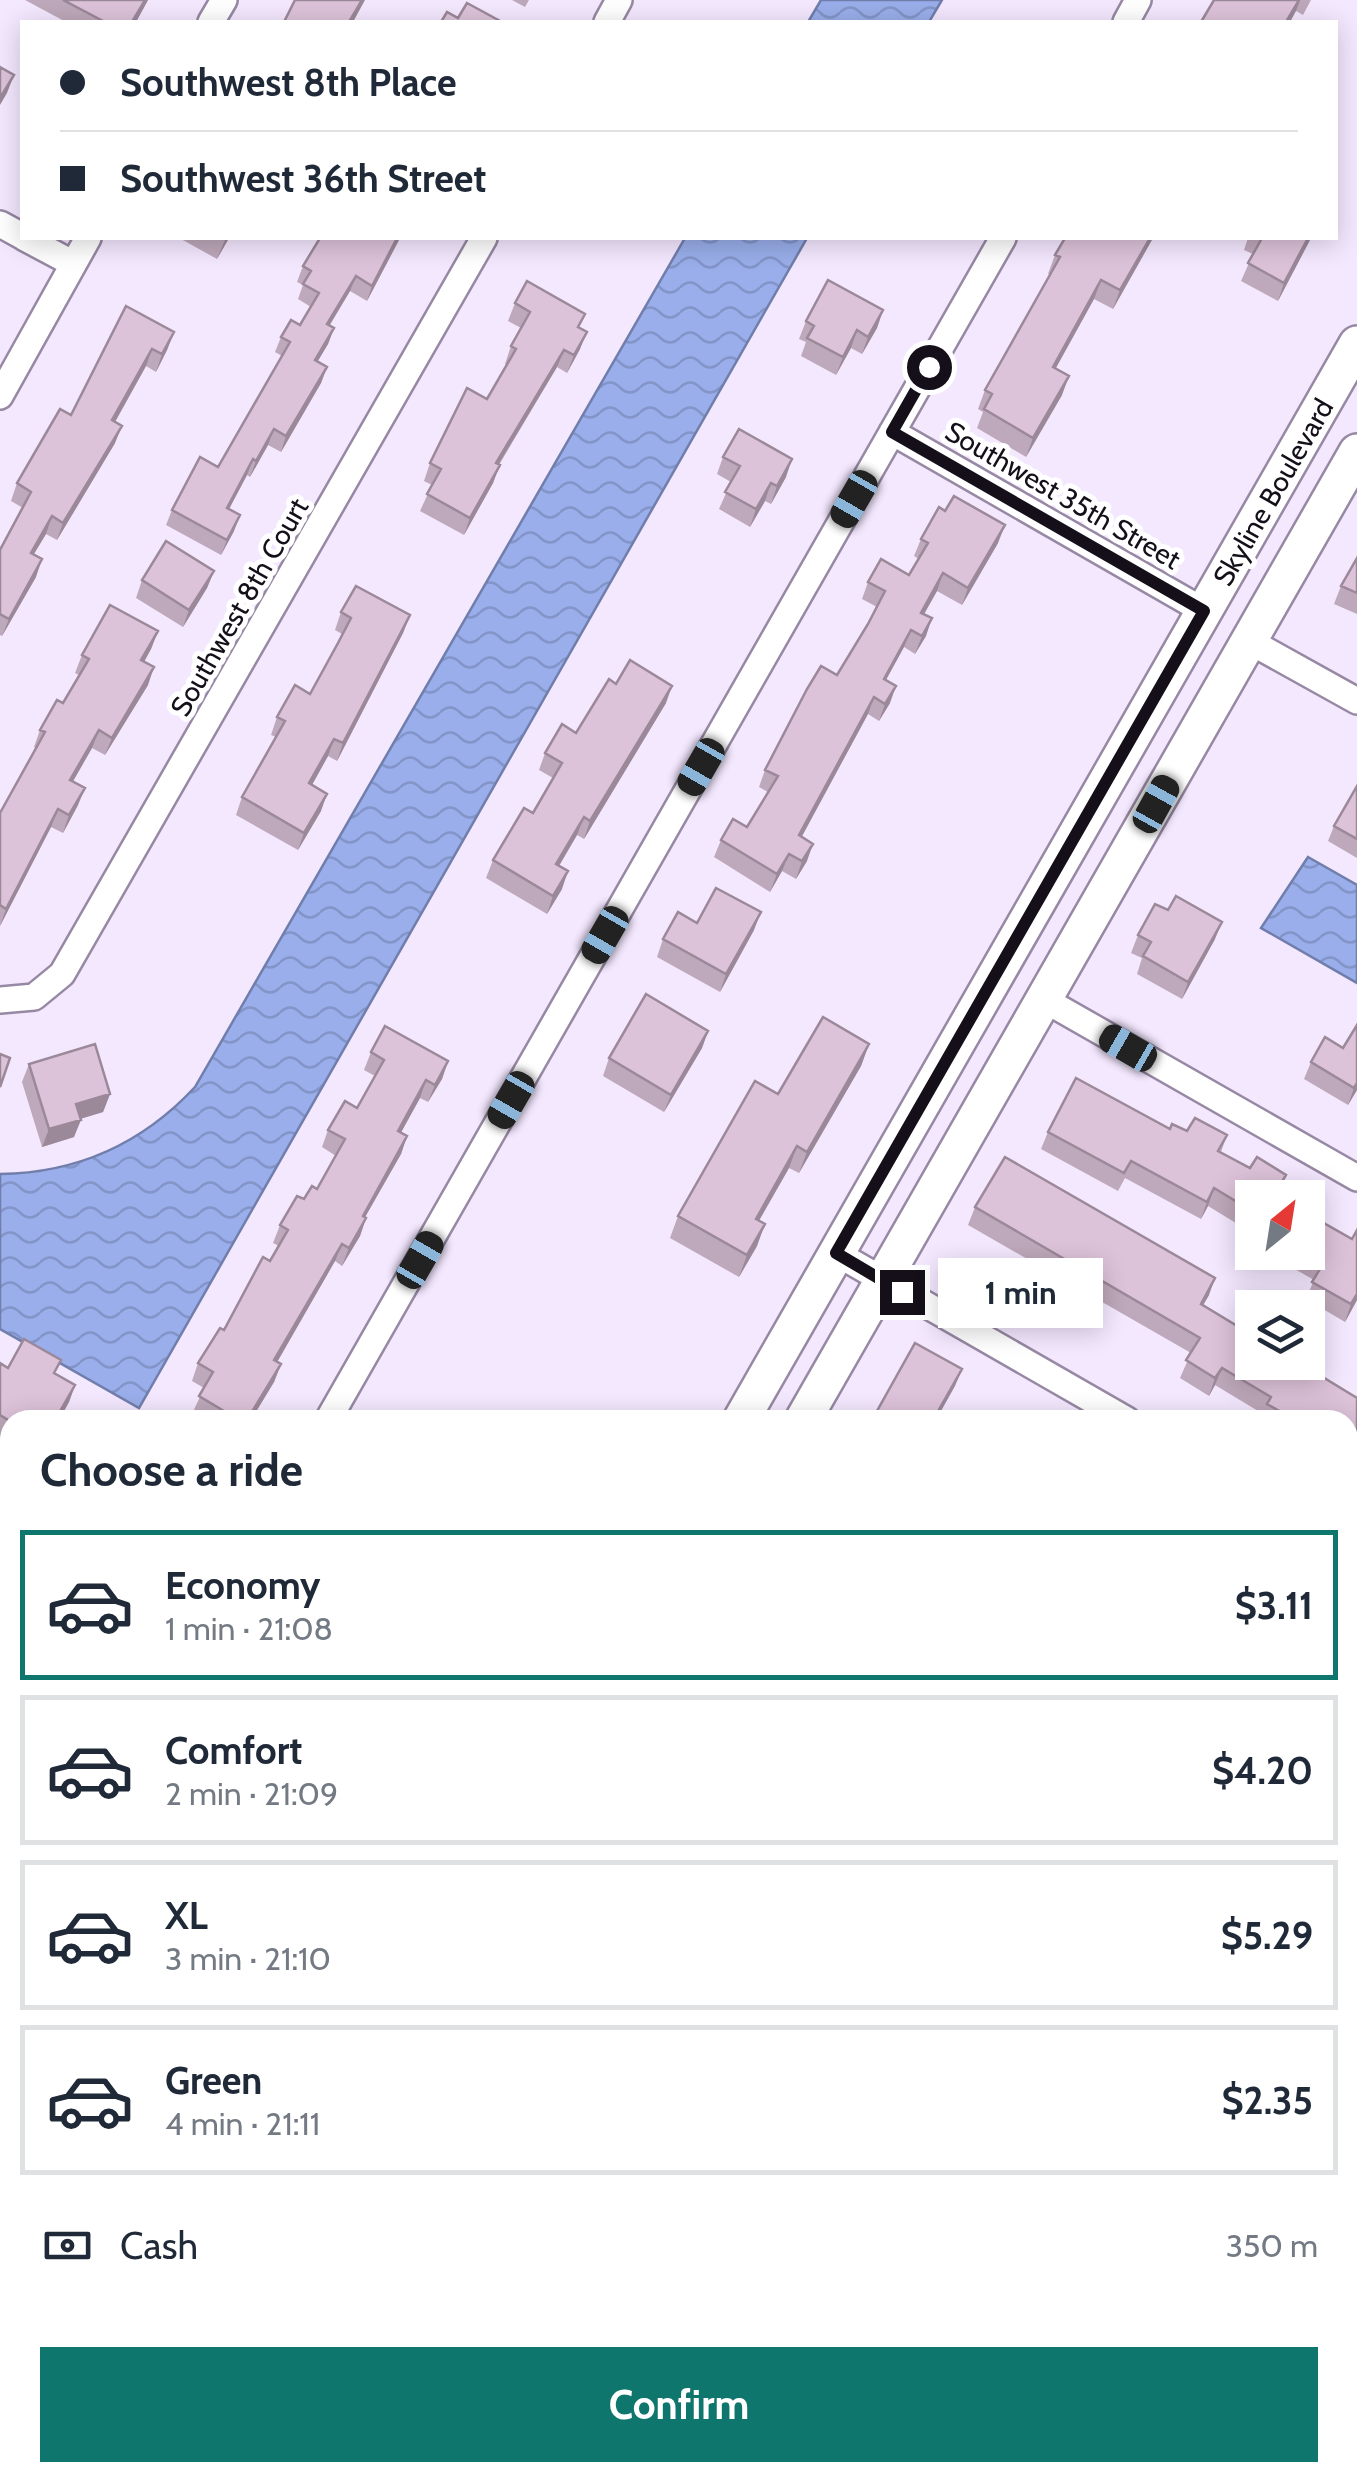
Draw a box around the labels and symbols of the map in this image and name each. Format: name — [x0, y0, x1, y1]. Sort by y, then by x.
route start — [907, 345, 952, 390]
street label: Skyline Boulevard — [1206, 392, 1340, 592]
street label: Southwest 35th Street — [939, 414, 1187, 576]
car — [826, 466, 882, 532]
street label: Southwest 8th Court — [163, 492, 315, 722]
car — [673, 734, 729, 800]
car — [1128, 770, 1184, 838]
car — [577, 902, 633, 968]
car — [1095, 1020, 1161, 1076]
car — [483, 1067, 539, 1133]
north arrow — [1235, 1180, 1325, 1270]
car — [392, 1227, 448, 1293]
callout: 1 min — [937, 1257, 1102, 1327]
route end — [880, 1270, 925, 1315]

